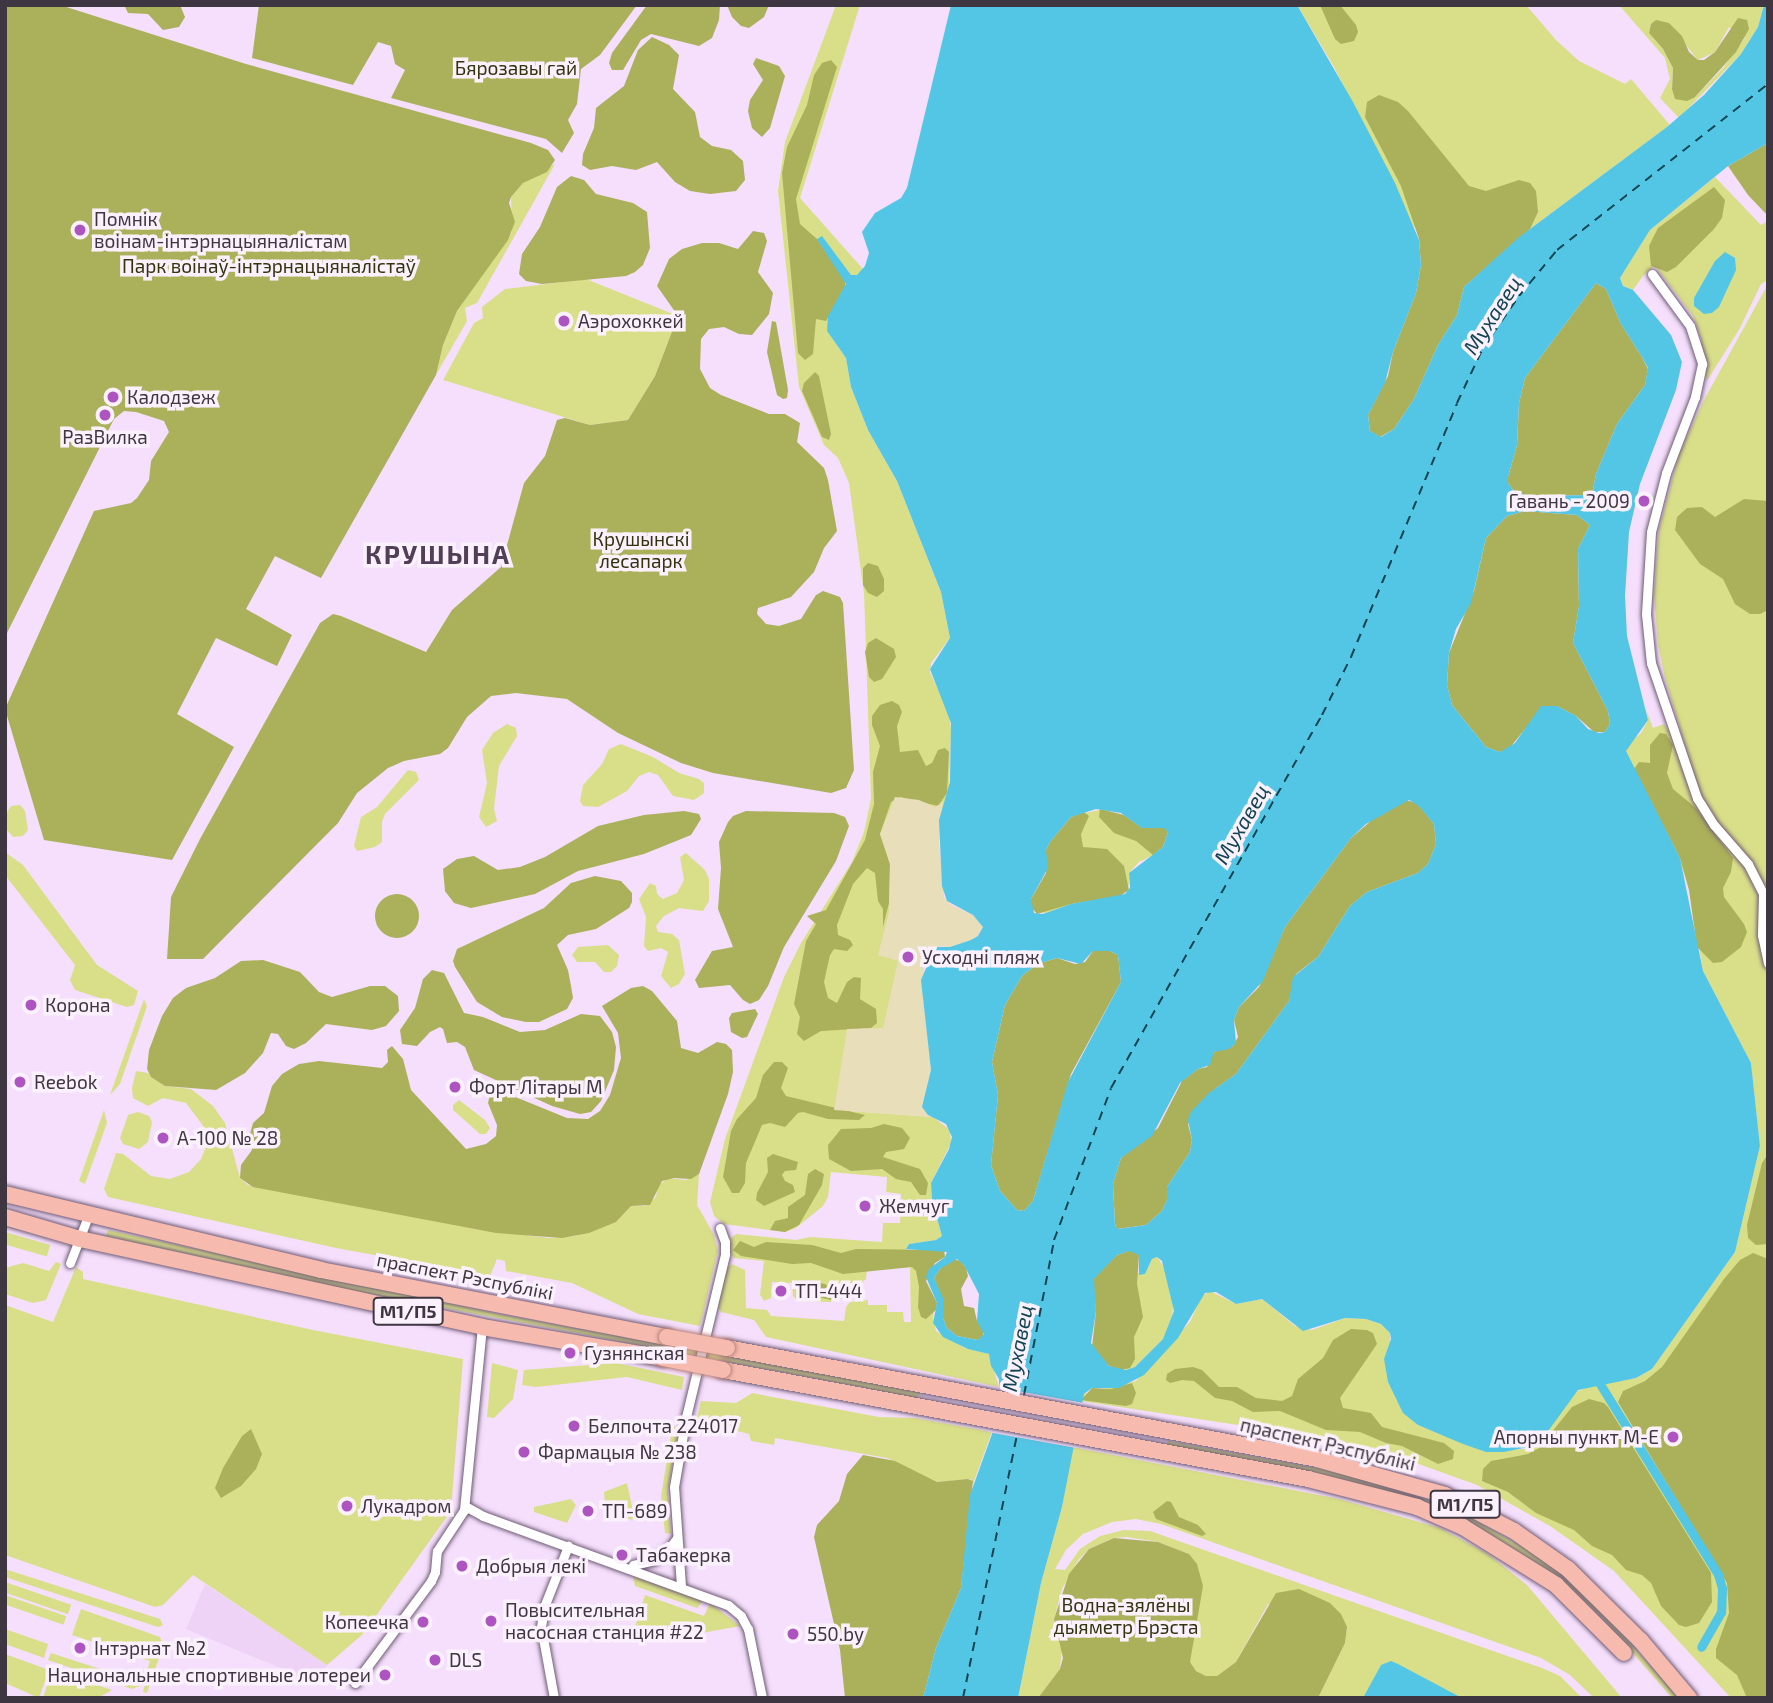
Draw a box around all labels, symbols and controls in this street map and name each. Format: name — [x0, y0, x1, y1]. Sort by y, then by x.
park label: Бярозавы гай — [455, 57, 577, 79]
place label: Помнік воінам-інтэрнацыяналістам — [94, 208, 347, 252]
marker: Помнік воінам-інтэрнацыяналістам — [72, 222, 88, 238]
park label: Парк воінаў-інтэрнацыяналістаў — [122, 255, 416, 277]
water label: Мухавец — [1457, 271, 1527, 359]
place label: Аэрохоккей — [578, 310, 684, 332]
marker: Аэрохоккей — [556, 313, 572, 329]
place label: Калодзеж — [127, 386, 216, 408]
marker: Калодзеж — [105, 389, 121, 405]
marker: РазВилка — [97, 407, 113, 423]
place label: РазВилка — [62, 426, 148, 448]
place label: Гавань - 2009 — [1509, 490, 1630, 512]
marker: Гавань - 2009 — [1636, 493, 1652, 509]
park label: Крушынскі лесапарк — [593, 528, 689, 572]
district label: КРУШЫНА — [366, 538, 510, 570]
water label: Мухавец — [1208, 780, 1274, 868]
place label: Усходні пляж — [922, 946, 1040, 968]
marker: Усходні пляж — [900, 949, 916, 965]
place label: Корона — [45, 994, 111, 1016]
marker: Корона — [23, 997, 39, 1013]
place label: Reebok — [34, 1071, 97, 1093]
marker: Reebok — [12, 1074, 28, 1090]
place label: Форт Літары М — [469, 1076, 603, 1098]
marker: Форт Літары М — [447, 1079, 463, 1095]
place label: А-100 № 28 — [177, 1127, 278, 1149]
marker: А-100 № 28 — [155, 1130, 171, 1146]
place label: Жемчуг — [879, 1195, 950, 1217]
marker: Жемчуг — [857, 1198, 873, 1214]
street label: праспект Рэспублікі — [375, 1248, 555, 1304]
place label: ТП-444 — [795, 1280, 862, 1302]
marker: ТП-444 — [773, 1283, 789, 1299]
road number: М1/П5 — [371, 1296, 445, 1326]
water label: Мухавец — [996, 1302, 1038, 1394]
place label: Гузнянская — [584, 1342, 684, 1364]
marker: Гузнянская — [562, 1345, 578, 1361]
street label: праспект Рэспублікі — [1238, 1413, 1418, 1475]
place label: Белпочта 224017 — [588, 1415, 738, 1437]
marker: Белпочта 224017 — [566, 1418, 582, 1434]
place label: Апорны пункт М-Е — [1494, 1426, 1659, 1448]
marker: Апорны пункт М-Е — [1665, 1429, 1681, 1445]
place label: Фармацыя № 238 — [538, 1441, 697, 1463]
marker: Фармацыя № 238 — [516, 1444, 532, 1460]
road number: М1/П5 — [1428, 1490, 1502, 1518]
place label: Лукадром — [361, 1495, 451, 1517]
marker: Лукадром — [339, 1498, 355, 1514]
place label: ТП-689 — [602, 1500, 668, 1522]
marker: ТП-689 — [580, 1503, 596, 1519]
place label: Табакерка — [636, 1544, 731, 1566]
marker: Табакерка — [614, 1547, 630, 1563]
place label: Добрыя лекі — [476, 1555, 586, 1577]
marker: Добрыя лекі — [454, 1558, 470, 1574]
park label: Водна-зялёны дыяметр Брэста — [1053, 1594, 1199, 1638]
place label: Повысительная насосная станция #22 — [505, 1599, 704, 1643]
place label: Копеечка — [325, 1611, 409, 1633]
marker: Повысительная насосная станция #22 — [483, 1613, 499, 1629]
marker: Копеечка — [415, 1614, 431, 1630]
place label: 550.by — [807, 1623, 864, 1645]
marker: 550.by — [785, 1626, 801, 1642]
place label: Інтэрнат №2 — [94, 1637, 206, 1659]
marker: Інтэрнат №2 — [72, 1640, 88, 1656]
place label: DLS — [449, 1649, 482, 1671]
marker: DLS — [427, 1652, 443, 1668]
place label: Национальные спортивные лотереи — [48, 1664, 371, 1686]
marker: Национальные спортивные лотереи — [377, 1667, 393, 1683]

